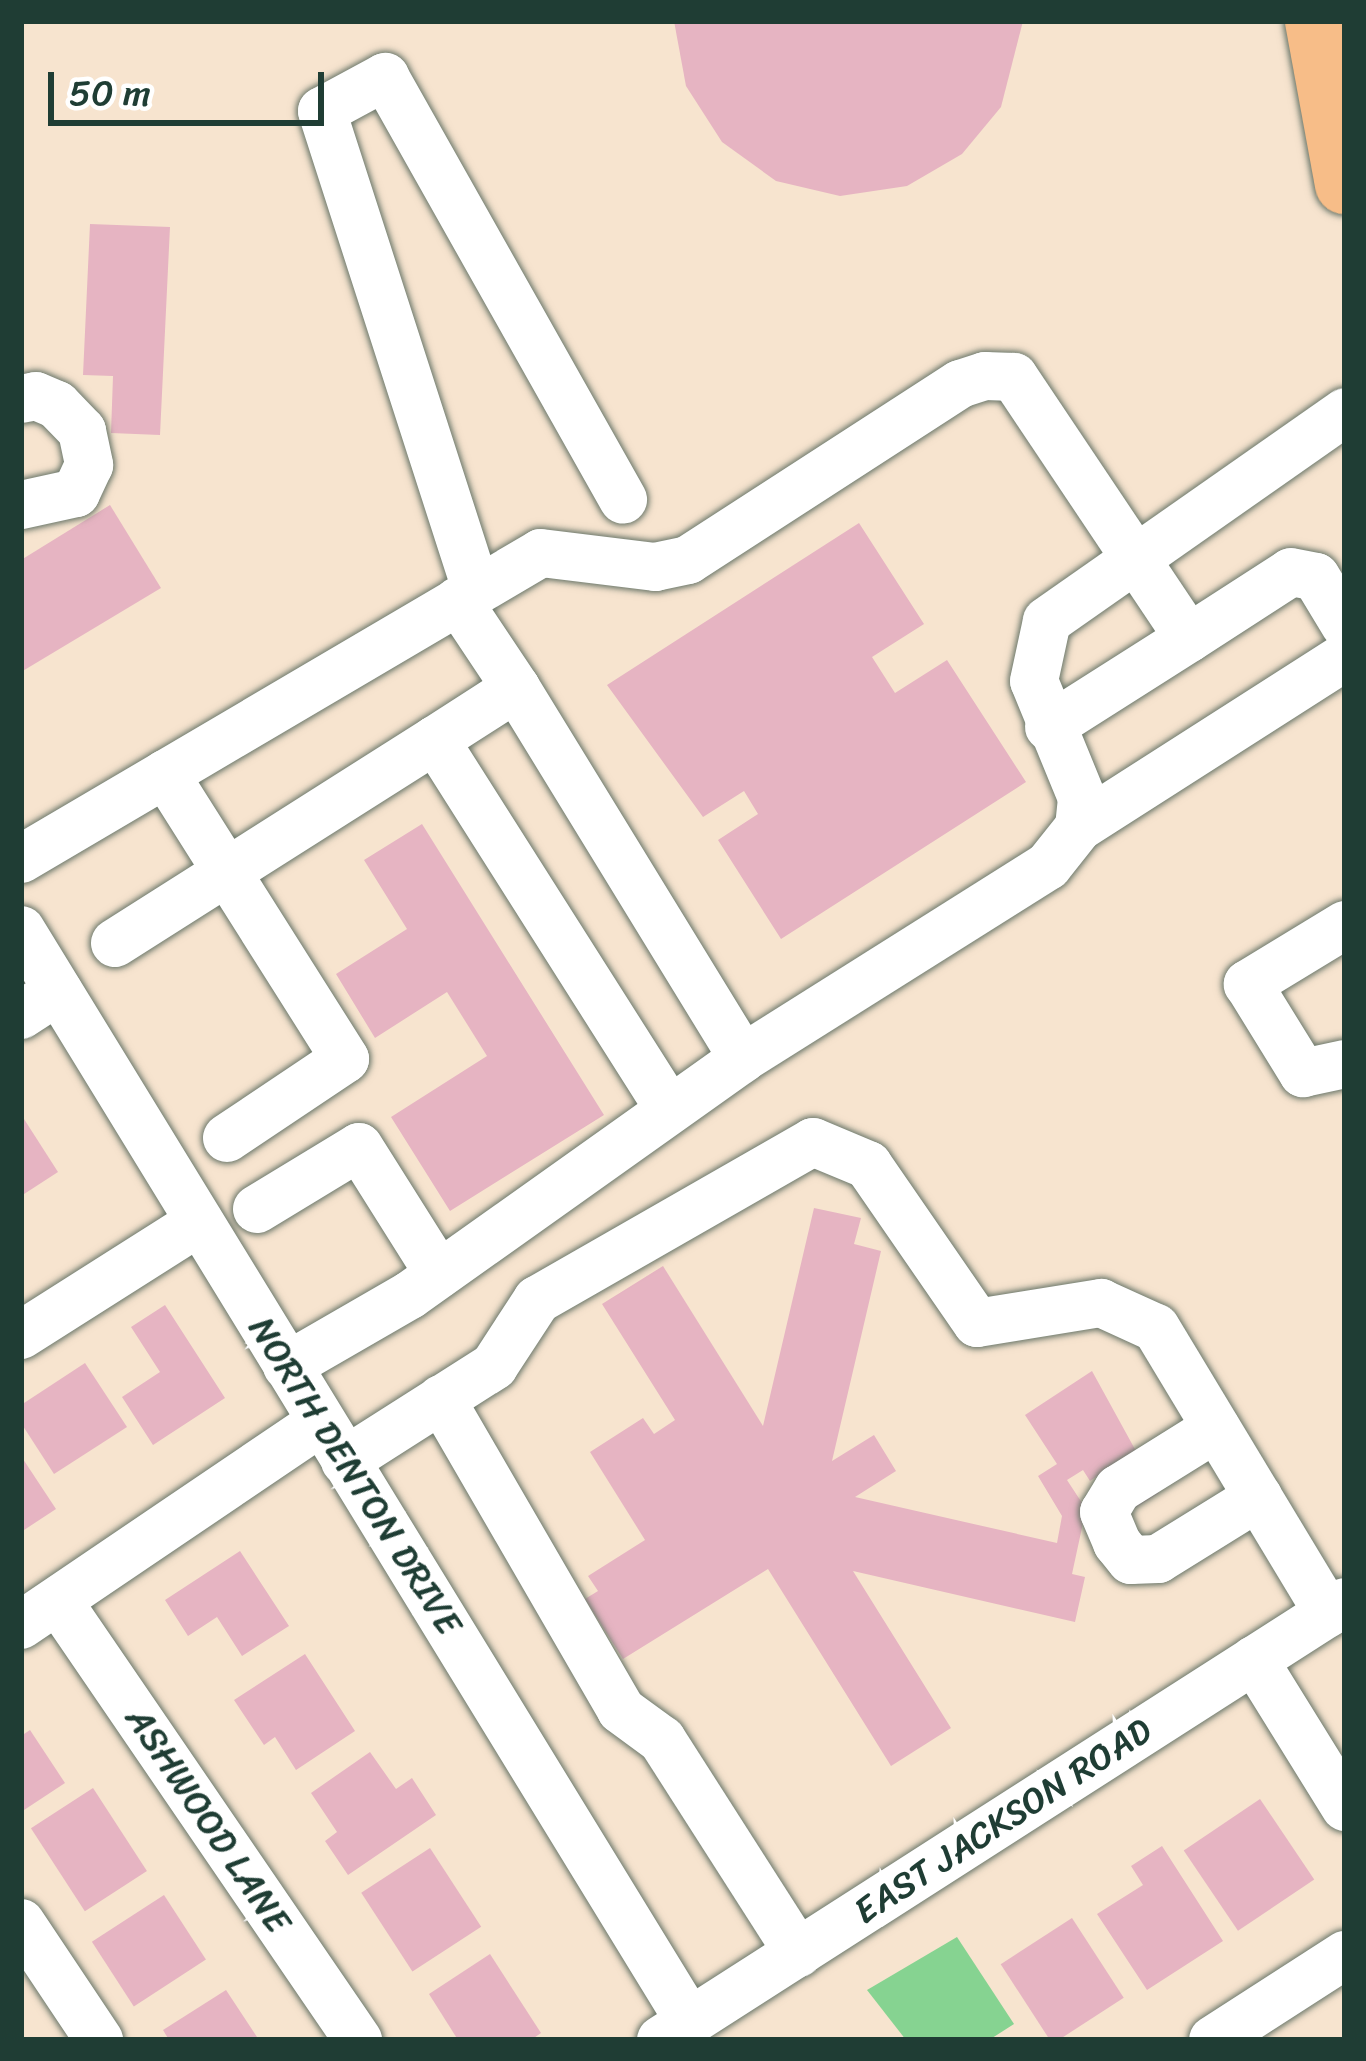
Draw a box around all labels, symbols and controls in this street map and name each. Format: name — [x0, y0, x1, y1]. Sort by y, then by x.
scale bar — [54, 48, 330, 122]
text: 50 m — [69, 61, 151, 125]
street label: NORTH DENTON DRIVE — [240, 1310, 470, 1642]
street label: ASHWOOD LANE — [116, 1699, 300, 1941]
street label: EAST JACKSON ROAD — [845, 1708, 1161, 1934]

